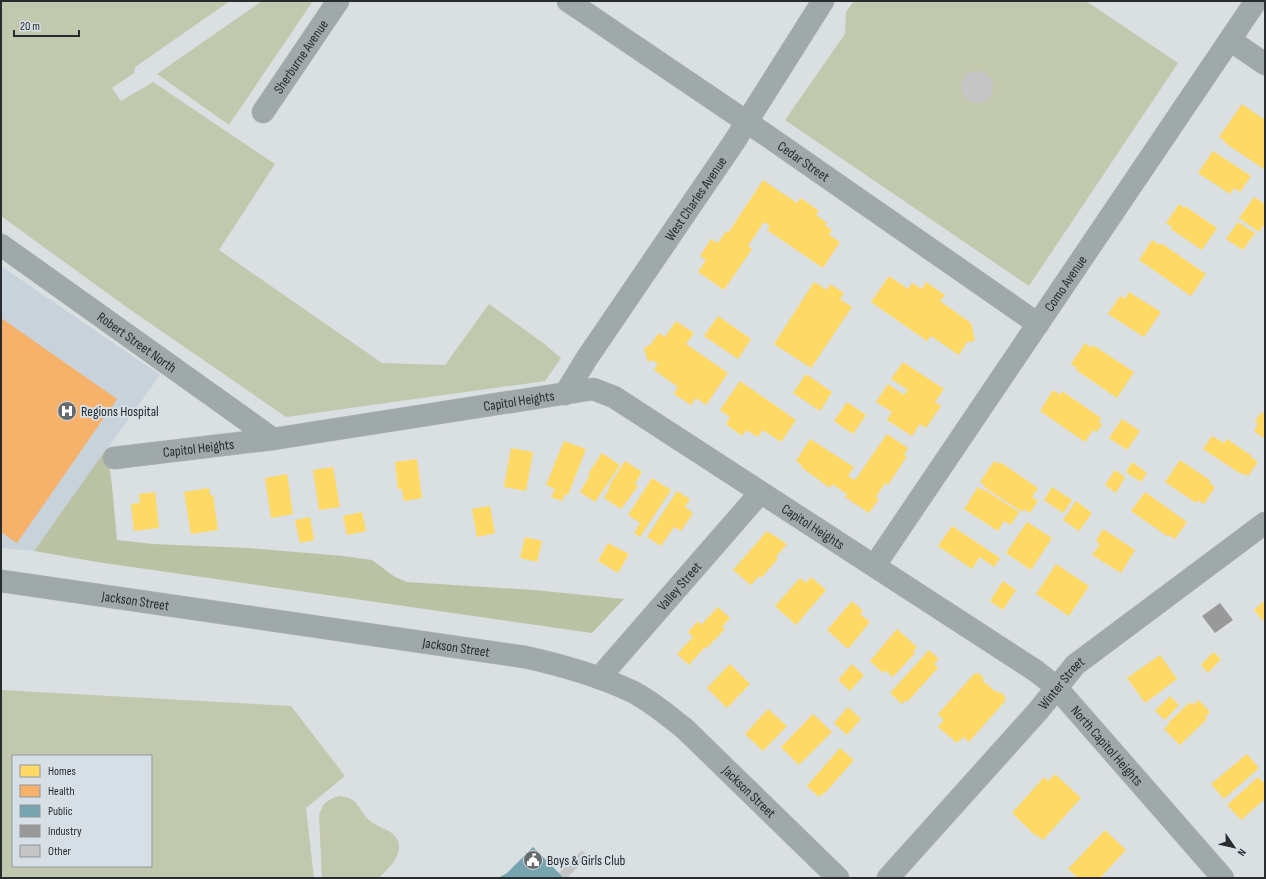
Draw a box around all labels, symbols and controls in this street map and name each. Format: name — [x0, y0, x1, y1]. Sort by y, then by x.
scale bar — [14, 12, 79, 38]
street label: Sherburne Avenue — [270, 17, 332, 97]
text: 20 m — [20, 19, 40, 34]
street label: Cedar Street — [774, 138, 833, 185]
street label: West Charles Avenue — [661, 154, 731, 244]
street label: Como Avenue — [1041, 252, 1091, 315]
street label: Robert Street North — [94, 308, 180, 376]
street label: Capitol Heights — [482, 387, 556, 415]
hospital icon: Regions Hospital — [56, 400, 78, 422]
place label: Regions Hospital — [81, 403, 159, 420]
street label: Capitol Heights — [162, 436, 235, 461]
street label: Capitol Heights — [778, 500, 848, 553]
street label: Valley Street — [654, 558, 705, 614]
street label: Jackson Street — [100, 588, 170, 614]
street label: Jackson Street — [420, 634, 491, 661]
street label: Winter Street — [1035, 653, 1088, 713]
street label: North Capitol Heights — [1067, 702, 1146, 790]
legend — [12, 755, 152, 867]
street label: Jackson Street — [718, 762, 779, 822]
text: Homes — [48, 764, 76, 779]
text: Health — [48, 784, 75, 799]
text: Public — [48, 804, 73, 819]
text: Industry — [48, 824, 82, 839]
north arrow — [1214, 827, 1254, 867]
text: Other — [48, 844, 72, 859]
text: N — [1235, 846, 1249, 858]
public building icon: Boys & Girls Club — [522, 849, 544, 871]
place label: Boys & Girls Club — [547, 852, 626, 869]

